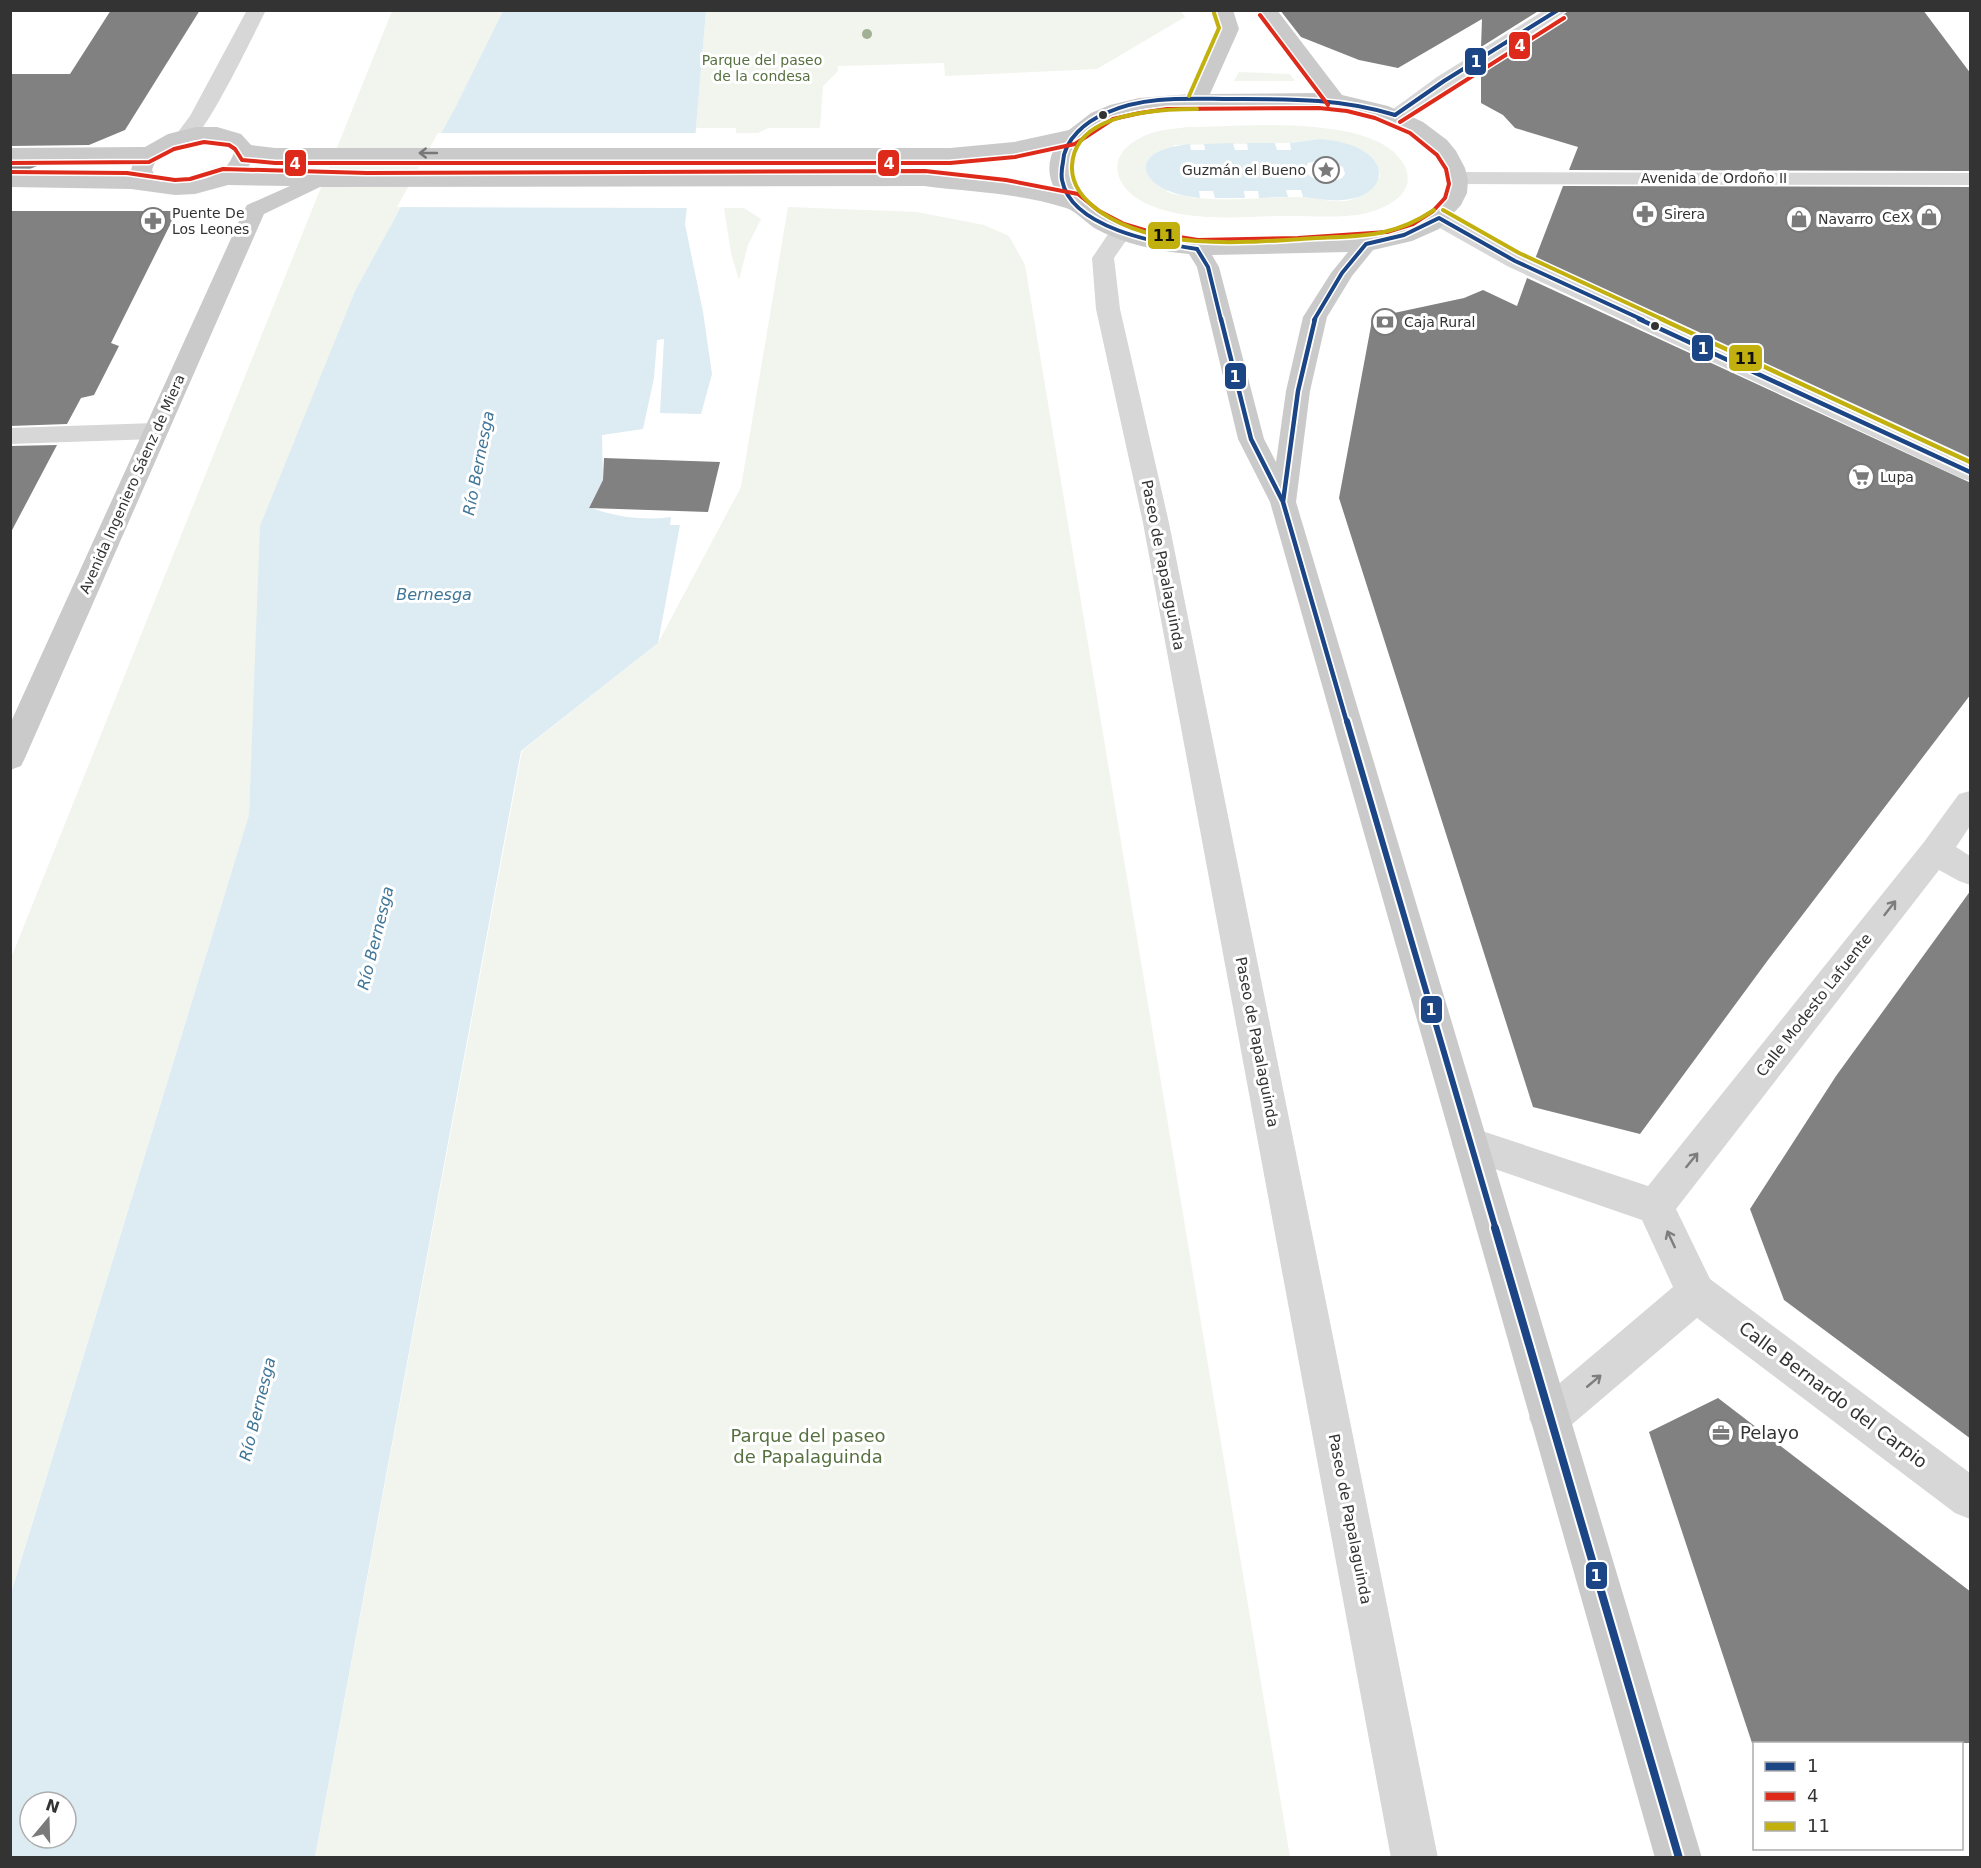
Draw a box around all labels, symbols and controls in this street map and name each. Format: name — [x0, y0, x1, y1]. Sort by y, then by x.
line badge: 4 — [1508, 31, 1531, 60]
text: 4 — [1514, 36, 1526, 55]
line badge: 1 — [1464, 47, 1487, 76]
park label: Parque del paseo de la condesa — [702, 52, 822, 84]
text: 1 — [1470, 52, 1482, 71]
unlabelled marker — [1097, 109, 1109, 121]
one-way arrow — [419, 147, 439, 159]
line badge: 4 — [284, 149, 307, 177]
line badge: 4 — [877, 149, 900, 177]
text: 4 — [289, 154, 301, 173]
text: 4 — [883, 154, 895, 173]
place icon: Guzmán el Bueno — [1311, 155, 1341, 185]
place label: Guzmán el Bueno — [1182, 162, 1306, 178]
street label: Avenida de Ordoño II — [1641, 170, 1787, 186]
pharmacy icon: Sirera — [1630, 199, 1660, 229]
shop icon: CeX — [1914, 202, 1944, 232]
shop icon: Navarro — [1784, 204, 1814, 234]
place label: Puente De Los Leones — [172, 205, 249, 237]
pharmacy icon: Puente De Los Leones — [138, 206, 168, 236]
place label: Sirera — [1664, 206, 1705, 222]
place label: CeX — [1882, 209, 1910, 225]
place label: Navarro — [1818, 211, 1873, 227]
line badge: 11 — [1147, 221, 1181, 250]
text: 11 — [1153, 226, 1175, 245]
bank icon: Caja Rural — [1370, 307, 1400, 337]
place label: Caja Rural — [1404, 314, 1475, 330]
unlabelled marker — [1649, 320, 1661, 332]
line badge: 1 — [1691, 334, 1714, 362]
text: 1 — [1697, 339, 1709, 358]
line badge: 11 — [1728, 344, 1763, 372]
text: 11 — [1735, 349, 1757, 368]
line badge: 1 — [1224, 362, 1247, 390]
text: 1 — [1229, 367, 1241, 386]
street label: Avenida Ingeniero Sáenz de Miera — [76, 372, 188, 596]
water label: Río Bernesga — [459, 409, 498, 517]
supermarket icon: Lupa — [1846, 462, 1876, 492]
place label: Lupa — [1880, 469, 1914, 485]
street label: Paseo de Papalaguinda — [1138, 478, 1188, 652]
water label: Bernesga — [396, 585, 472, 604]
water label: Río Bernesga — [353, 884, 398, 992]
one-way arrow — [1884, 900, 1897, 916]
street label: Calle Modesto Lafuente — [1753, 930, 1875, 1080]
street label: Paseo de Papalaguinda — [1232, 955, 1282, 1129]
line badge: 1 — [1420, 995, 1443, 1024]
text: 1 — [1425, 1000, 1437, 1019]
one-way arrow — [1685, 1152, 1698, 1168]
one-way arrow — [1664, 1230, 1676, 1248]
street label: Calle Bernardo del Carpio — [1735, 1317, 1932, 1472]
water label: Río Bernesga — [235, 1355, 280, 1463]
one-way arrow — [1586, 1374, 1602, 1387]
office icon: Pelayo — [1706, 1418, 1736, 1448]
place label: Pelayo — [1740, 1422, 1799, 1443]
park label: Parque del paseo de Papalaguinda — [731, 1425, 885, 1467]
street label: Paseo de Papalaguinda — [1325, 1432, 1375, 1606]
line badge: 1 — [1585, 1561, 1608, 1590]
text: 1 — [1590, 1566, 1602, 1585]
legend — [1753, 1742, 1963, 1850]
text: 1 — [1807, 1755, 1818, 1776]
text: 4 — [1807, 1785, 1818, 1806]
north arrow — [18, 1790, 78, 1850]
text: N — [43, 1795, 62, 1817]
text: 11 — [1807, 1815, 1830, 1836]

